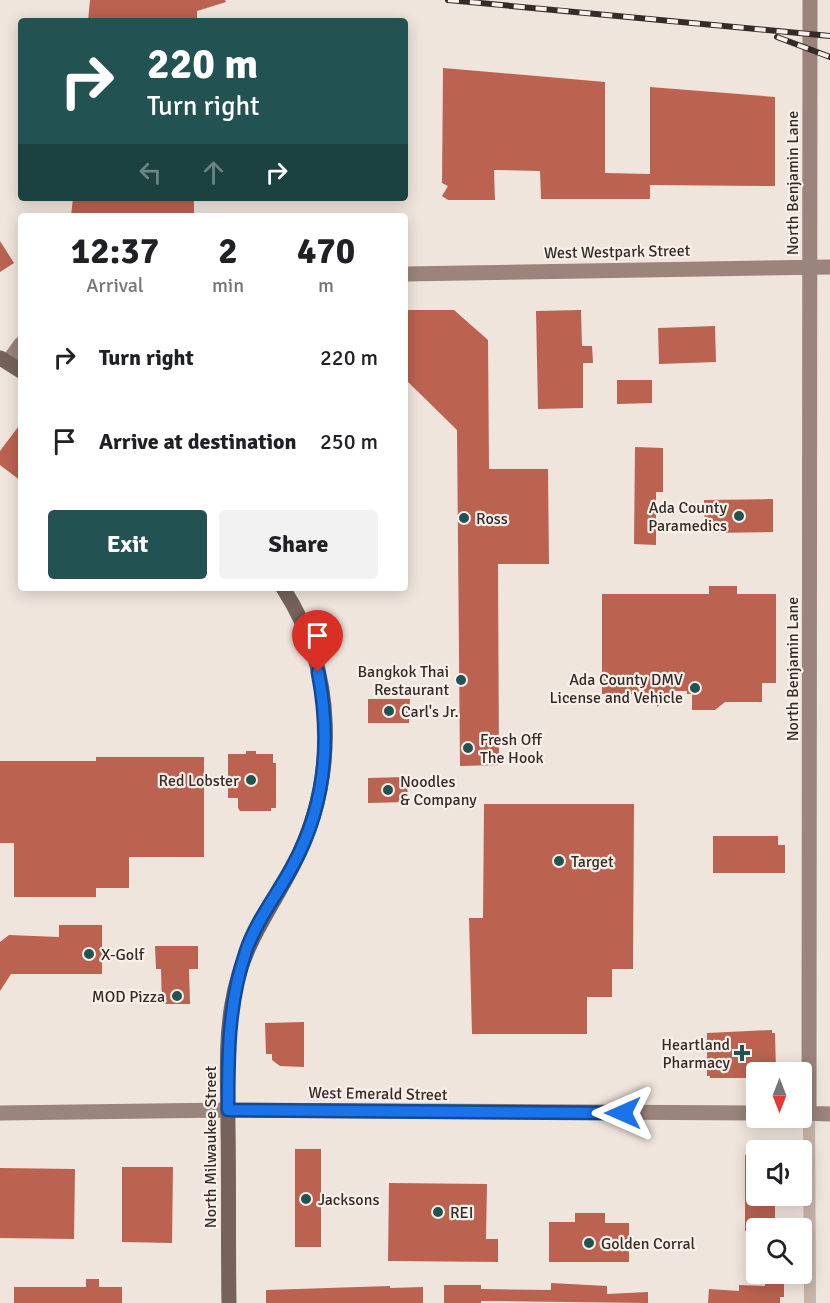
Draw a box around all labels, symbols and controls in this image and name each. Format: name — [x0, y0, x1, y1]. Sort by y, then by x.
text: 220 m — [147, 39, 258, 90]
icon: right — [48, 42, 126, 120]
text: Turn right — [147, 90, 260, 123]
street label: North Benjamin Lane — [783, 111, 803, 255]
icon: left — [134, 156, 167, 189]
icon: ahead — [197, 156, 230, 189]
icon: right — [260, 156, 293, 189]
text: 12:37 — [71, 229, 159, 274]
text: 2 — [218, 229, 238, 274]
text: 470 — [297, 229, 355, 274]
street label: West Westpark Street — [544, 241, 691, 263]
text: Arrival — [86, 273, 144, 298]
text: min — [212, 273, 244, 298]
text: m — [318, 273, 334, 298]
icon: right — [48, 341, 81, 374]
text: Turn right — [99, 344, 194, 371]
text: 220 m — [320, 344, 378, 371]
icon: arrive — [48, 425, 81, 458]
text: Arrive at destination — [99, 428, 296, 455]
text: 250 m — [320, 428, 378, 455]
place label: Ada County Paramedics — [648, 498, 728, 536]
place label: Ross — [476, 509, 508, 529]
marker: Ada County Paramedics — [732, 509, 746, 523]
button: Exit — [48, 510, 207, 579]
button: Share — [219, 510, 378, 579]
marker: Ross — [457, 511, 471, 525]
street label: North Benjamin Lane — [783, 597, 803, 741]
pin — [292, 610, 343, 672]
icon: arrive — [301, 619, 334, 652]
place label: Bangkok Thai Restaurant — [357, 662, 449, 700]
place label: Ada County DMV License and Vehicle — [550, 670, 683, 708]
marker: Bangkok Thai Restaurant — [454, 673, 468, 687]
marker: Ada County DMV License and Vehicle — [688, 681, 702, 695]
place label: Carl's Jr. — [401, 702, 459, 722]
marker: Carl's Jr. — [382, 704, 396, 718]
place label: Fresh Off The Hook — [480, 730, 544, 768]
marker: Fresh Off The Hook — [461, 741, 475, 755]
place label: Red Lobster — [159, 771, 239, 791]
place label: Noodles & Company — [400, 772, 477, 810]
marker: Red Lobster — [244, 773, 258, 787]
marker: Noodles & Company — [381, 783, 395, 797]
place label: Target — [571, 852, 614, 872]
marker: Target — [552, 854, 566, 868]
place label: X-Golf — [101, 945, 145, 965]
marker: X-Golf — [82, 947, 96, 961]
place label: MOD Pizza — [92, 987, 165, 1007]
marker: MOD Pizza — [170, 989, 184, 1003]
place label: Heartland Pharmacy — [661, 1035, 731, 1073]
marker: Heartland Pharmacy — [735, 1046, 749, 1060]
north arrow — [746, 1062, 812, 1128]
map controls — [746, 1062, 812, 1284]
street label: North Milwaukee Street — [201, 1065, 221, 1228]
position arrow — [591, 1081, 655, 1145]
street label: West Emerald Street — [308, 1083, 448, 1105]
button: sound — [746, 1140, 812, 1206]
place label: Jacksons — [318, 1190, 379, 1210]
marker: Jacksons — [299, 1192, 313, 1206]
place label: REI — [450, 1203, 473, 1223]
marker: REI — [431, 1205, 445, 1219]
button: search — [746, 1218, 812, 1284]
place label: Golden Corral — [601, 1234, 696, 1254]
marker: Golden Corral — [582, 1236, 596, 1250]

